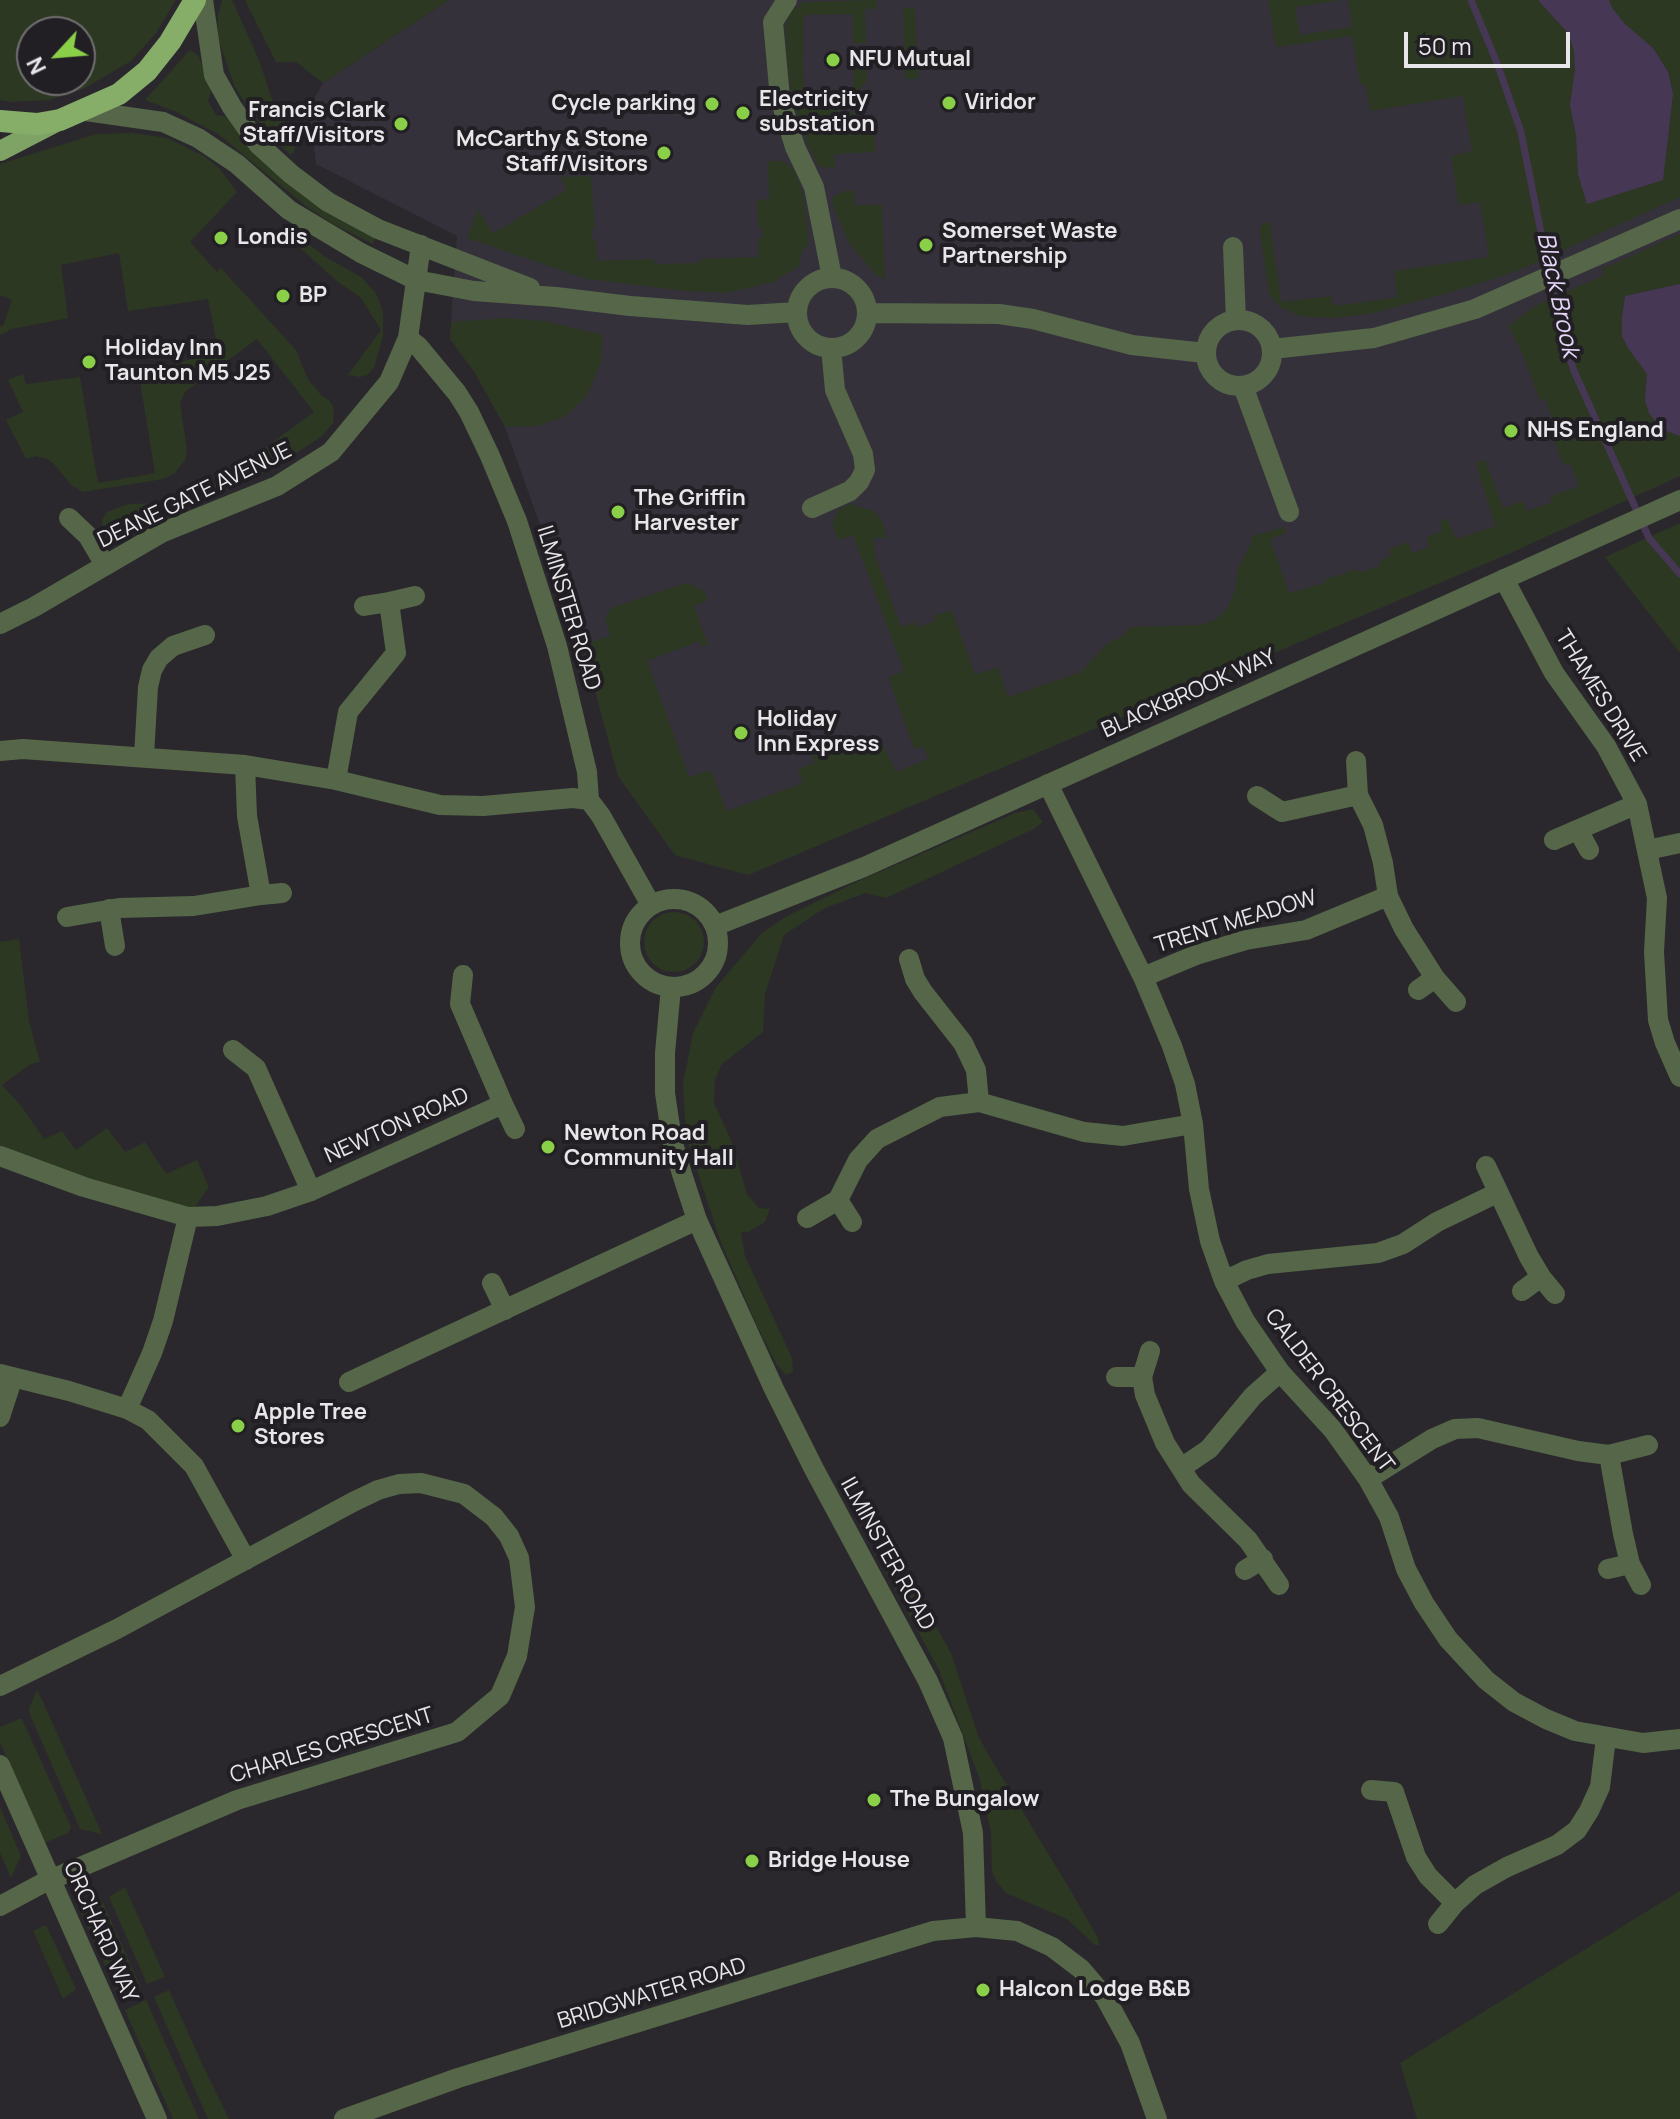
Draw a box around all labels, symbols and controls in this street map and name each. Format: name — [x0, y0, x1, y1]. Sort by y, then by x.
north arrow — [16, 16, 96, 96]
scale bar — [1408, 16, 1574, 66]
text: 50 m — [1418, 29, 1472, 62]
place label: NFU Mutual — [849, 47, 971, 73]
marker: NFU Mutual — [824, 51, 842, 69]
text: N — [19, 52, 53, 79]
place label: Electricity substation — [759, 87, 875, 138]
place label: Viridor — [965, 90, 1036, 116]
place label: Cycle parking — [551, 91, 696, 117]
marker: Viridor — [940, 94, 958, 112]
marker: Cycle parking — [703, 95, 721, 113]
place label: Francis Clark Staff/Visitors — [242, 98, 385, 150]
marker: Electricity substation — [734, 104, 752, 122]
marker: Francis Clark Staff/Visitors — [392, 115, 410, 133]
place label: McCarthy & Stone Staff/Visitors — [456, 127, 648, 178]
marker: McCarthy & Stone Staff/Visitors — [655, 144, 673, 162]
place label: Somerset Waste Partnership — [942, 219, 1118, 270]
place label: Londis — [237, 225, 308, 251]
marker: Londis — [212, 229, 230, 247]
water label: Black Brook — [1530, 230, 1584, 360]
marker: Somerset Waste Partnership — [917, 236, 935, 254]
place label: BP — [299, 283, 327, 309]
marker: BP — [274, 287, 292, 305]
place label: Holiday Inn Taunton M5 J25 — [105, 336, 271, 388]
marker: Holiday Inn Taunton M5 J25 — [80, 353, 98, 371]
place label: NHS England — [1527, 418, 1664, 444]
marker: NHS England — [1502, 422, 1520, 440]
street label: DEANE GATE AVENUE — [94, 438, 296, 554]
place label: The Griffin Harvester — [634, 486, 746, 538]
marker: The Griffin Harvester — [609, 503, 627, 521]
street label: ILMINSTER ROAD — [530, 523, 606, 693]
street label: THAMES DRIVE — [1549, 625, 1651, 767]
street label: BLACKBROOK WAY — [1098, 644, 1280, 744]
place label: Holiday Inn Express — [757, 707, 879, 758]
marker: Holiday Inn Express — [732, 724, 750, 742]
street label: TRENT MEADOW — [1152, 885, 1320, 959]
street label: NEWTON ROAD — [321, 1082, 473, 1170]
place label: Newton Road Community Hall — [564, 1121, 734, 1172]
marker: Newton Road Community Hall — [539, 1138, 557, 1156]
street label: CALDER CRESCENT — [1259, 1304, 1399, 1478]
place label: Apple Tree Stores — [254, 1400, 367, 1452]
marker: Apple Tree Stores — [229, 1417, 247, 1435]
street label: ILMINSTER ROAD — [834, 1473, 940, 1635]
street label: CHARLES CRESCENT — [227, 1702, 437, 1790]
place label: The Bungalow — [890, 1787, 1039, 1813]
marker: The Bungalow — [865, 1791, 883, 1809]
place label: Bridge House — [768, 1848, 910, 1874]
marker: Bridge House — [743, 1852, 761, 1870]
street label: ORCHARD WAY — [57, 1858, 143, 2006]
street label: BRIDGWATER ROAD — [555, 1953, 749, 2035]
place label: Halcon Lodge B&B — [999, 1977, 1190, 2003]
marker: Halcon Lodge B&B — [974, 1981, 992, 1999]

